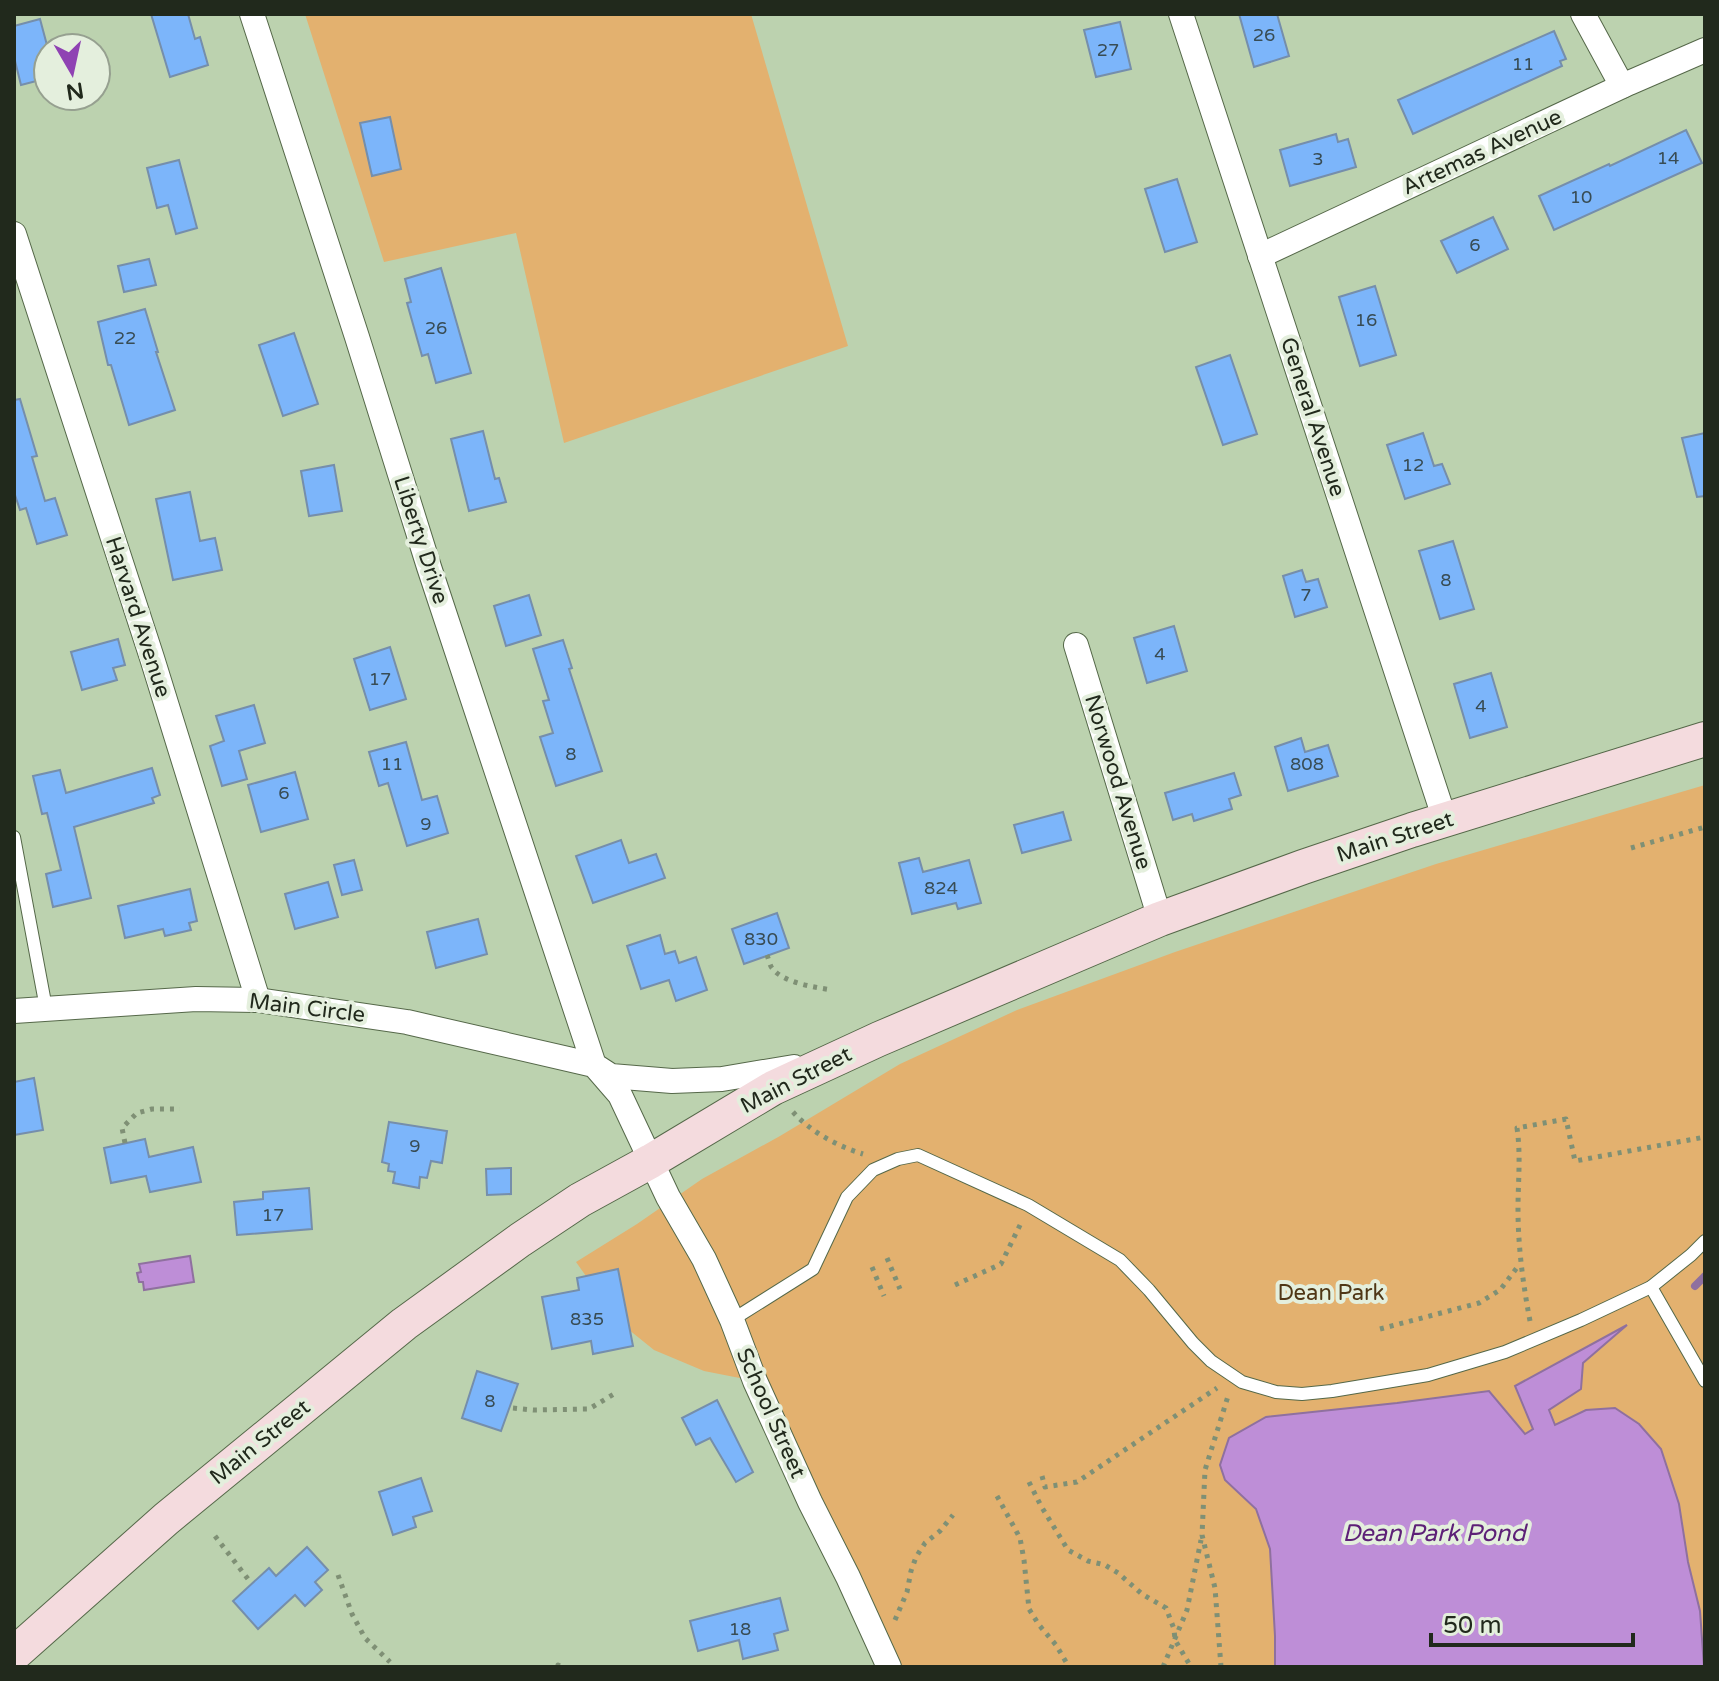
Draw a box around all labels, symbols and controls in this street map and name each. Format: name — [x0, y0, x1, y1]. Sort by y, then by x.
house number: 26 — [1253, 24, 1275, 46]
north arrow — [32, 32, 112, 112]
house number: 27 — [1097, 39, 1119, 61]
house number: 11 — [1512, 53, 1534, 75]
text: N — [64, 77, 86, 105]
street label: Artemas Avenue — [1398, 104, 1566, 200]
house number: 14 — [1657, 147, 1679, 169]
house number: 3 — [1312, 148, 1324, 170]
house number: 10 — [1570, 186, 1592, 208]
house number: 6 — [1469, 234, 1481, 256]
house number: 16 — [1355, 309, 1377, 331]
house number: 26 — [425, 317, 447, 339]
house number: 22 — [114, 327, 136, 349]
street label: General Avenue — [1275, 334, 1351, 500]
house number: 12 — [1402, 454, 1424, 476]
street label: Liberty Drive — [388, 473, 454, 607]
street label: Harvard Avenue — [100, 533, 176, 701]
house number: 8 — [1440, 569, 1452, 591]
house number: 7 — [1300, 584, 1312, 606]
house number: 4 — [1154, 643, 1166, 665]
house number: 17 — [369, 668, 391, 690]
street label: Norwood Avenue — [1079, 691, 1157, 873]
house number: 4 — [1475, 695, 1487, 717]
house number: 8 — [565, 743, 577, 765]
house number: 11 — [381, 753, 403, 775]
house number: 808 — [1290, 753, 1324, 775]
house number: 6 — [278, 782, 290, 804]
street label: Main Street — [1333, 806, 1457, 868]
house number: 9 — [420, 813, 432, 835]
house number: 824 — [924, 877, 958, 899]
house number: 830 — [744, 928, 778, 950]
street label: Main Circle — [247, 988, 367, 1028]
street label: Main Street — [736, 1041, 856, 1119]
house number: 9 — [409, 1135, 421, 1157]
house number: 17 — [262, 1204, 284, 1226]
park label: Dean Park — [1277, 1280, 1385, 1306]
house number: 835 — [570, 1308, 604, 1330]
street label: School Street — [731, 1344, 811, 1482]
house number: 8 — [484, 1390, 496, 1412]
street label: Main Street — [205, 1394, 315, 1490]
water label: Dean Park Pond — [1342, 1519, 1528, 1548]
scale bar — [1431, 1597, 1633, 1647]
text: 50 m — [1443, 1611, 1501, 1640]
house number: 18 — [729, 1618, 751, 1640]

